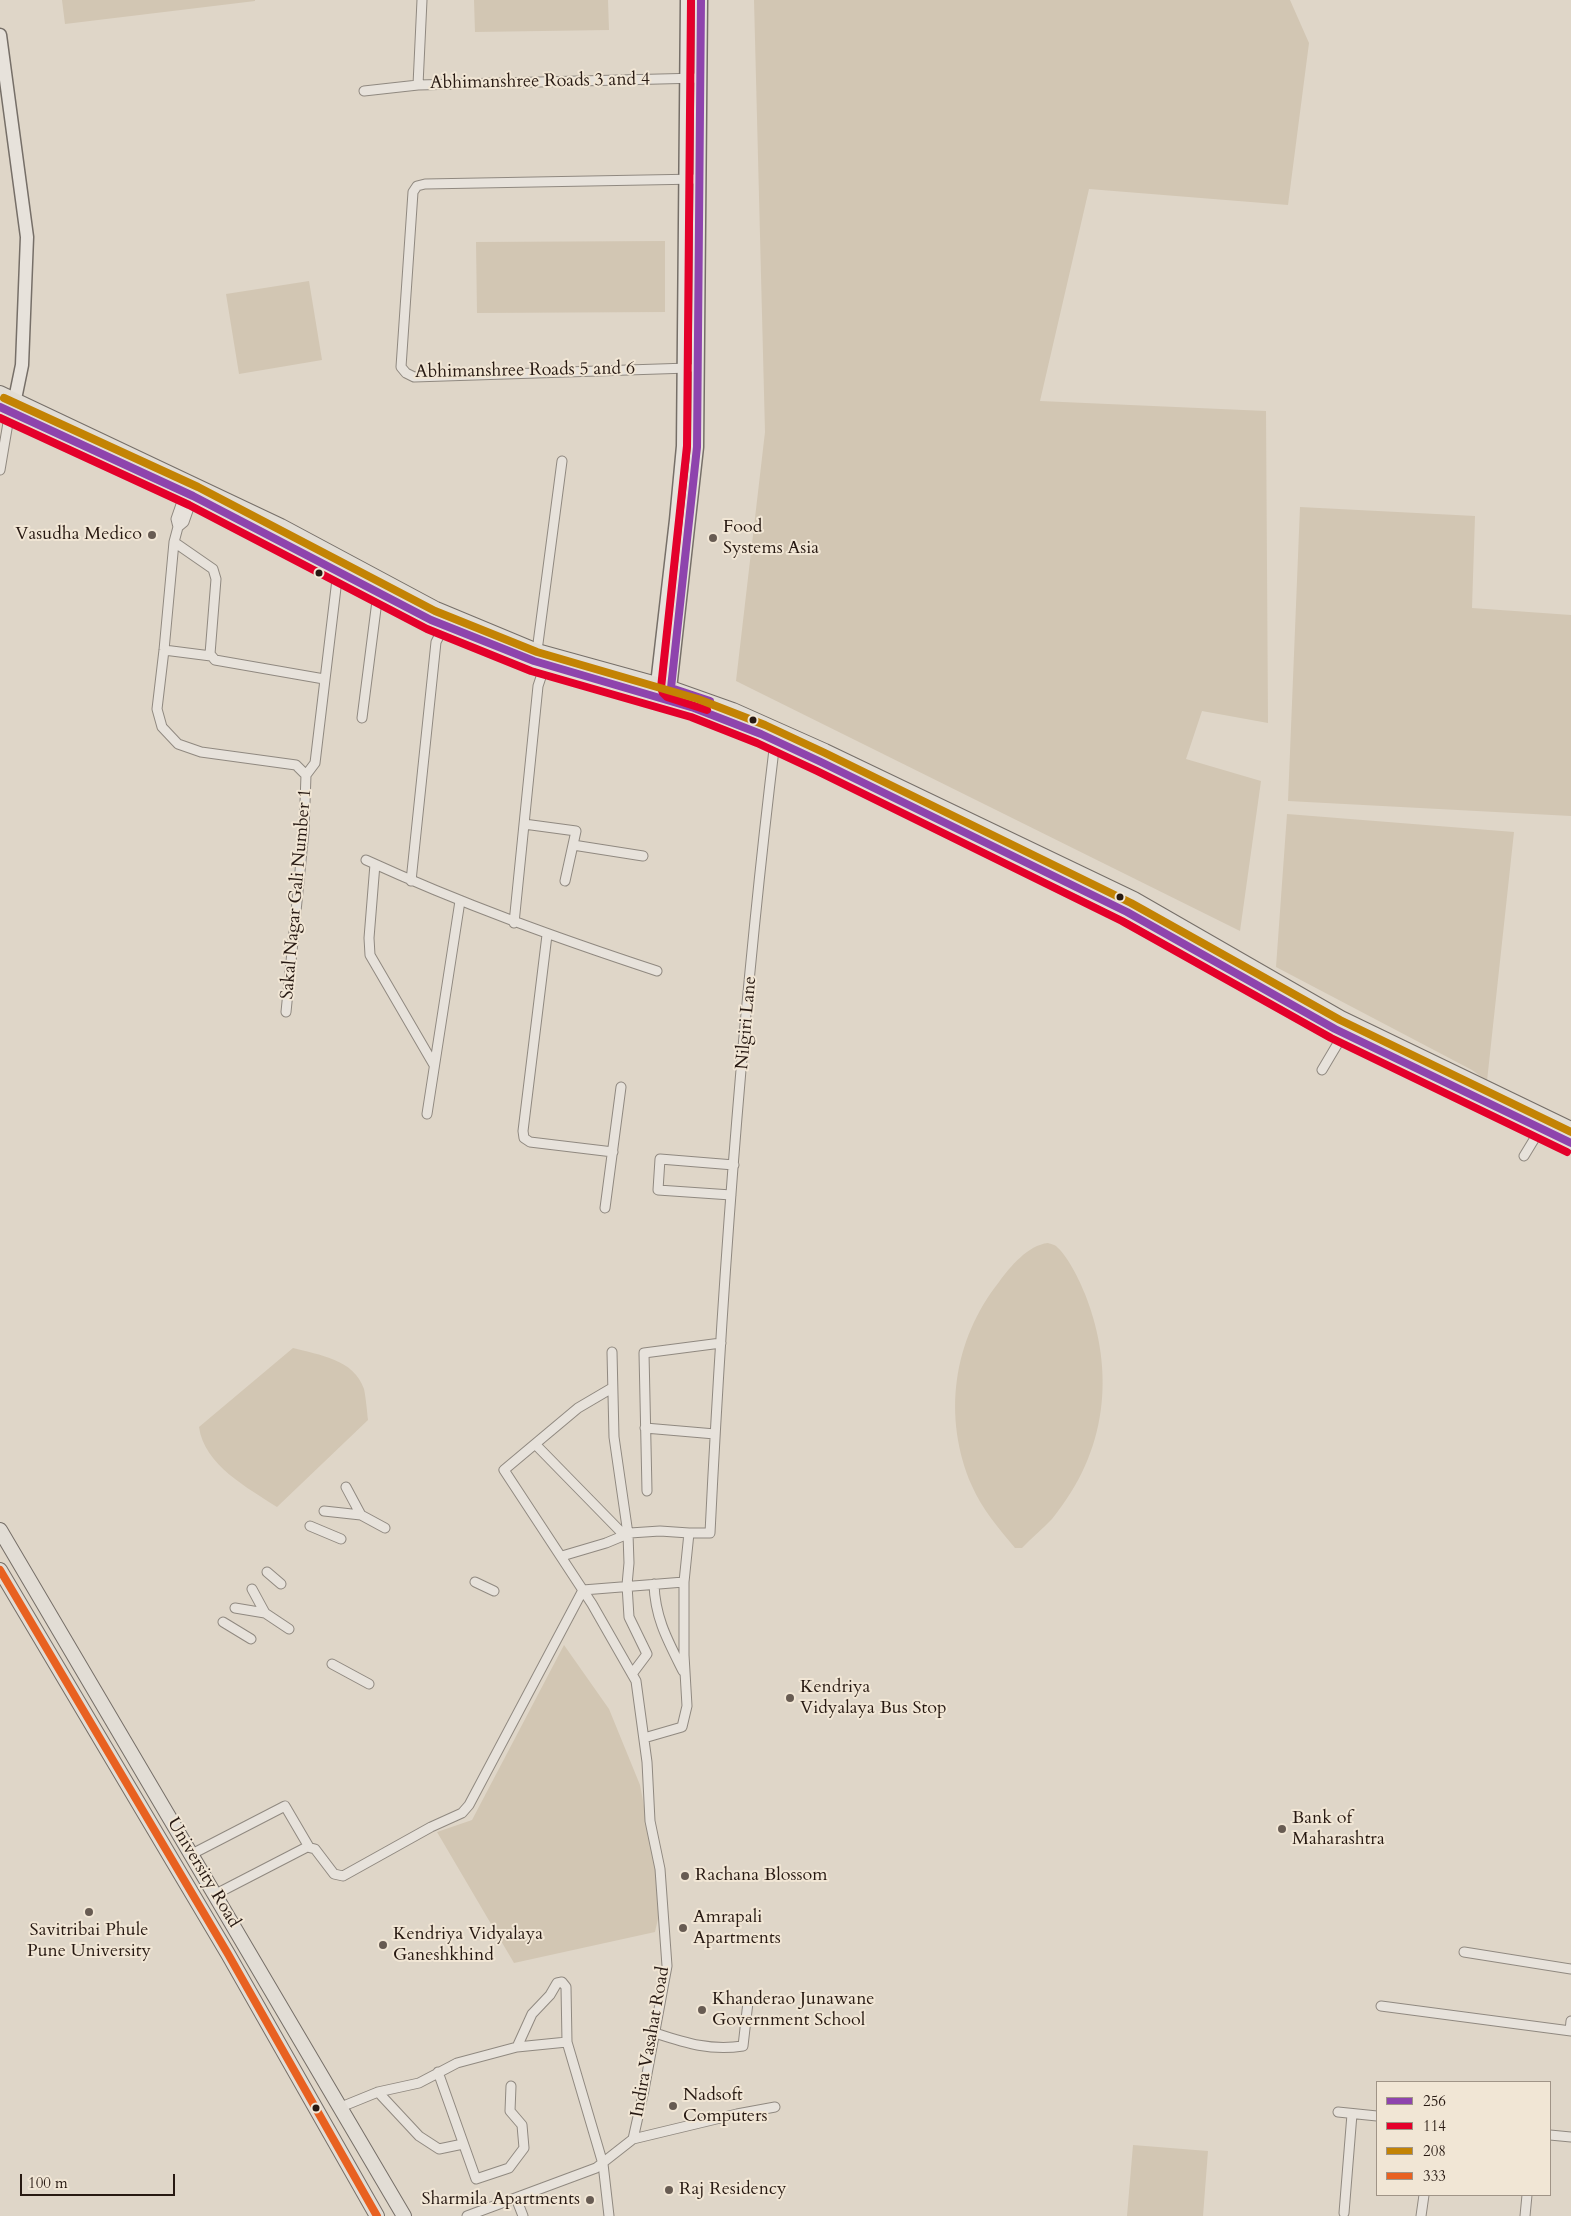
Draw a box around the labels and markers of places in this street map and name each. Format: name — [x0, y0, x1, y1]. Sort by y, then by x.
place label: Food Systems Asia — [723, 517, 819, 560]
place label: Vasudha Medico — [15, 524, 142, 546]
marker: Vasudha Medico — [146, 529, 158, 541]
marker: Food Systems Asia — [707, 532, 719, 544]
unlabelled marker — [314, 568, 324, 578]
unlabelled marker — [748, 715, 758, 725]
unlabelled marker — [1115, 892, 1125, 902]
place label: Kendriya Vidyalaya Bus Stop — [800, 1677, 947, 1720]
marker: Kendriya Vidyalaya Bus Stop — [784, 1692, 796, 1704]
place label: Bank of Maharashtra — [1292, 1808, 1385, 1850]
marker: Bank of Maharashtra — [1276, 1823, 1288, 1835]
place label: Rachana Blossom — [695, 1865, 827, 1887]
marker: Rachana Blossom — [679, 1870, 691, 1882]
marker: Savitribai Phule Pune University — [83, 1906, 95, 1918]
place label: Amrapali Apartments — [693, 1907, 781, 1950]
place label: Savitribai Phule Pune University — [27, 1920, 151, 1962]
marker: Amrapali Apartments — [677, 1922, 689, 1934]
place label: Kendriya Vidyalaya Ganeshkhind — [393, 1924, 543, 1966]
marker: Kendriya Vidyalaya Ganeshkhind — [377, 1939, 389, 1951]
place label: Khanderao Junawane Government School — [712, 1989, 875, 2032]
marker: Khanderao Junawane Government School — [696, 2004, 708, 2016]
place label: Nadsoft Computers — [683, 2085, 768, 2128]
marker: Nadsoft Computers — [667, 2100, 679, 2112]
unlabelled marker — [311, 2103, 321, 2113]
place label: Raj Residency — [679, 2179, 787, 2201]
marker: Raj Residency — [663, 2184, 675, 2196]
place label: Sharmila Apartments — [422, 2189, 580, 2211]
marker: Sharmila Apartments — [584, 2194, 596, 2206]

